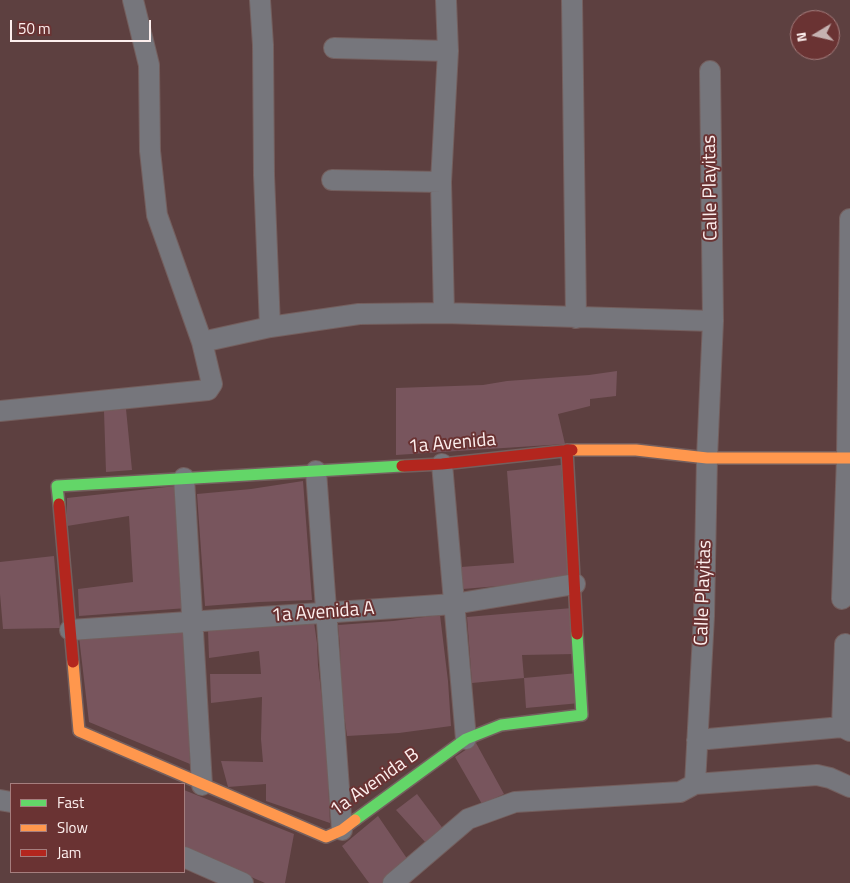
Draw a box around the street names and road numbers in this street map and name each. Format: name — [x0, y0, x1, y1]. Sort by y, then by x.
street label: Calle Playitas — [699, 135, 723, 241]
street label: 1a Avenida — [407, 429, 497, 459]
street label: Calle Playitas — [691, 540, 717, 646]
street label: 1a Avenida A — [271, 598, 375, 628]
street label: 1a Avenida B — [326, 744, 424, 822]

